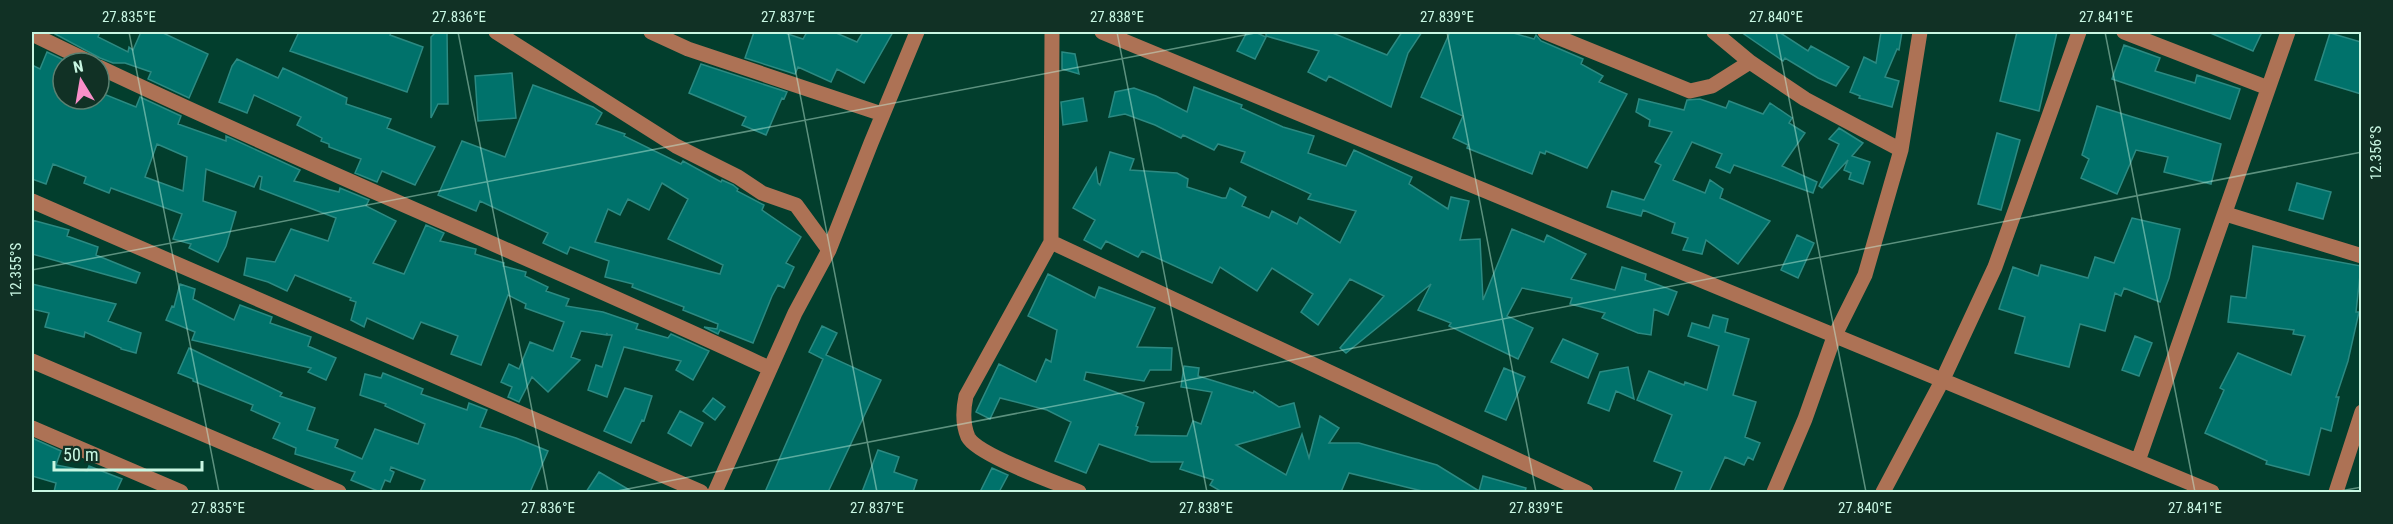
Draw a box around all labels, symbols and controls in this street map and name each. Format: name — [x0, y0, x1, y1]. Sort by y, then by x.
text: 27.835°E — [102, 8, 156, 26]
text: 27.836°E — [432, 8, 486, 26]
text: 27.837°E — [761, 8, 815, 26]
text: 27.838°E — [1090, 8, 1144, 26]
text: 27.839°E — [1420, 8, 1474, 26]
text: 27.840°E — [1749, 8, 1803, 26]
text: 27.841°E — [2079, 8, 2133, 26]
north arrow — [51, 51, 111, 111]
text: N — [72, 57, 85, 77]
text: 12.356°S — [2367, 126, 2385, 180]
text: 12.355°S — [7, 243, 25, 297]
scale bar — [54, 434, 202, 472]
text: 50 m — [63, 444, 98, 465]
text: 27.835°E — [191, 499, 245, 517]
text: 27.836°E — [521, 499, 575, 517]
text: 27.837°E — [850, 499, 904, 517]
text: 27.838°E — [1179, 499, 1233, 517]
text: 27.839°E — [1509, 499, 1563, 517]
text: 27.840°E — [1838, 499, 1892, 517]
text: 27.841°E — [2168, 499, 2222, 517]

